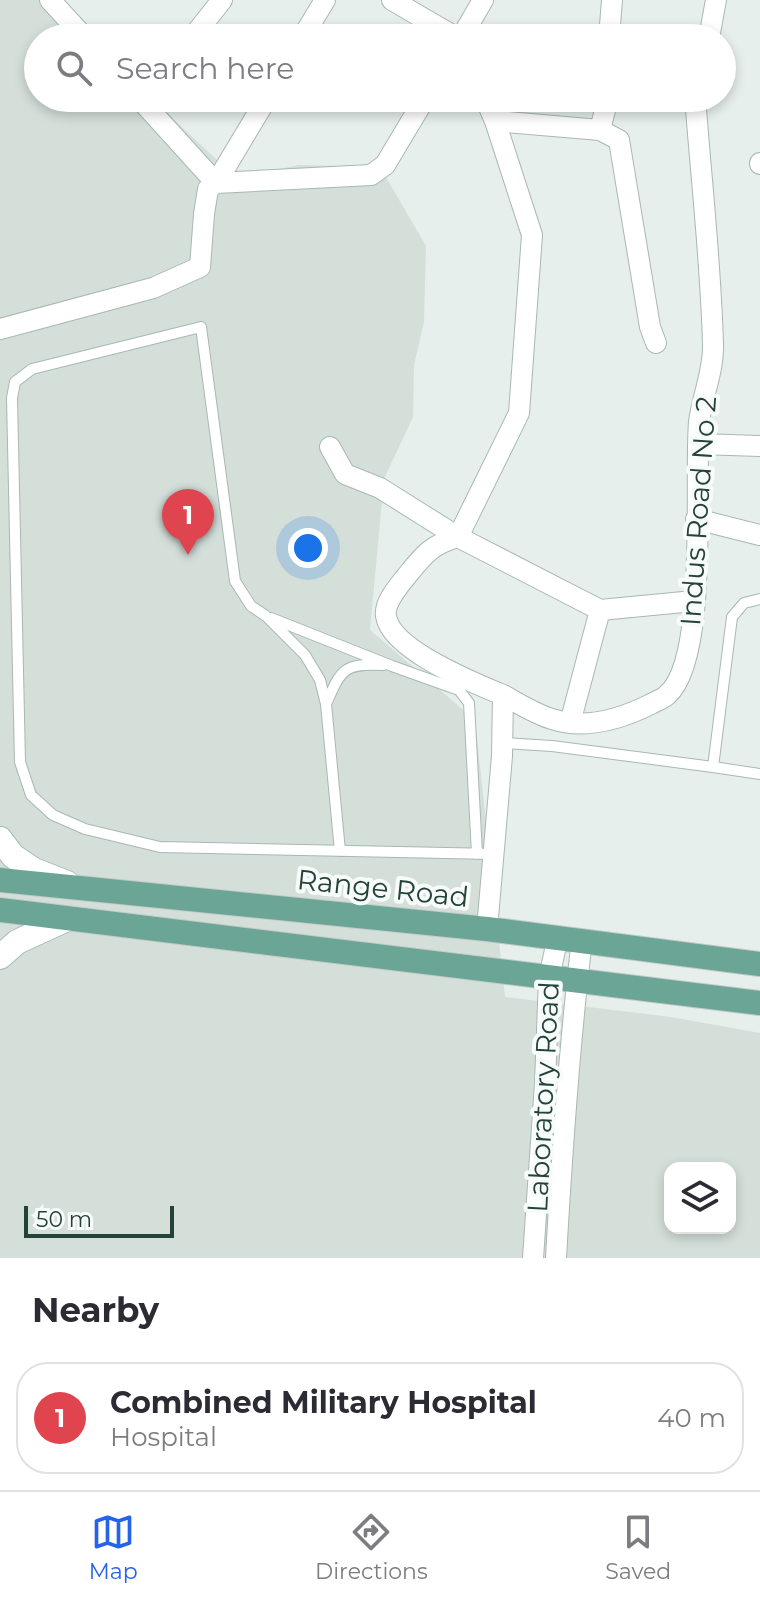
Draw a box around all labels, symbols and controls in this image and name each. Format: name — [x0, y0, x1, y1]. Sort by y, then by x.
search box — [24, 24, 736, 112]
icon: search — [52, 46, 96, 90]
text: Search here — [116, 50, 294, 87]
street label: Indus Road No 2 — [673, 395, 723, 627]
pin: 1 — [162, 489, 214, 555]
your location — [288, 528, 328, 568]
street label: Range Road — [296, 862, 470, 914]
street label: Laboratory Road — [520, 981, 566, 1213]
map controls — [664, 1162, 736, 1234]
button: layers — [664, 1162, 736, 1234]
scale bar — [24, 1202, 174, 1238]
text: 50 m — [36, 1206, 92, 1233]
text: Nearby — [32, 1289, 159, 1331]
text: Combined Military Hospital — [110, 1384, 537, 1421]
text: 1 — [55, 1402, 65, 1434]
text: 40 m — [657, 1402, 726, 1434]
text: Hospital — [110, 1421, 217, 1453]
tab: Map — [89, 1510, 138, 1585]
tab: Directions — [315, 1510, 428, 1585]
tab: Saved — [605, 1510, 671, 1585]

